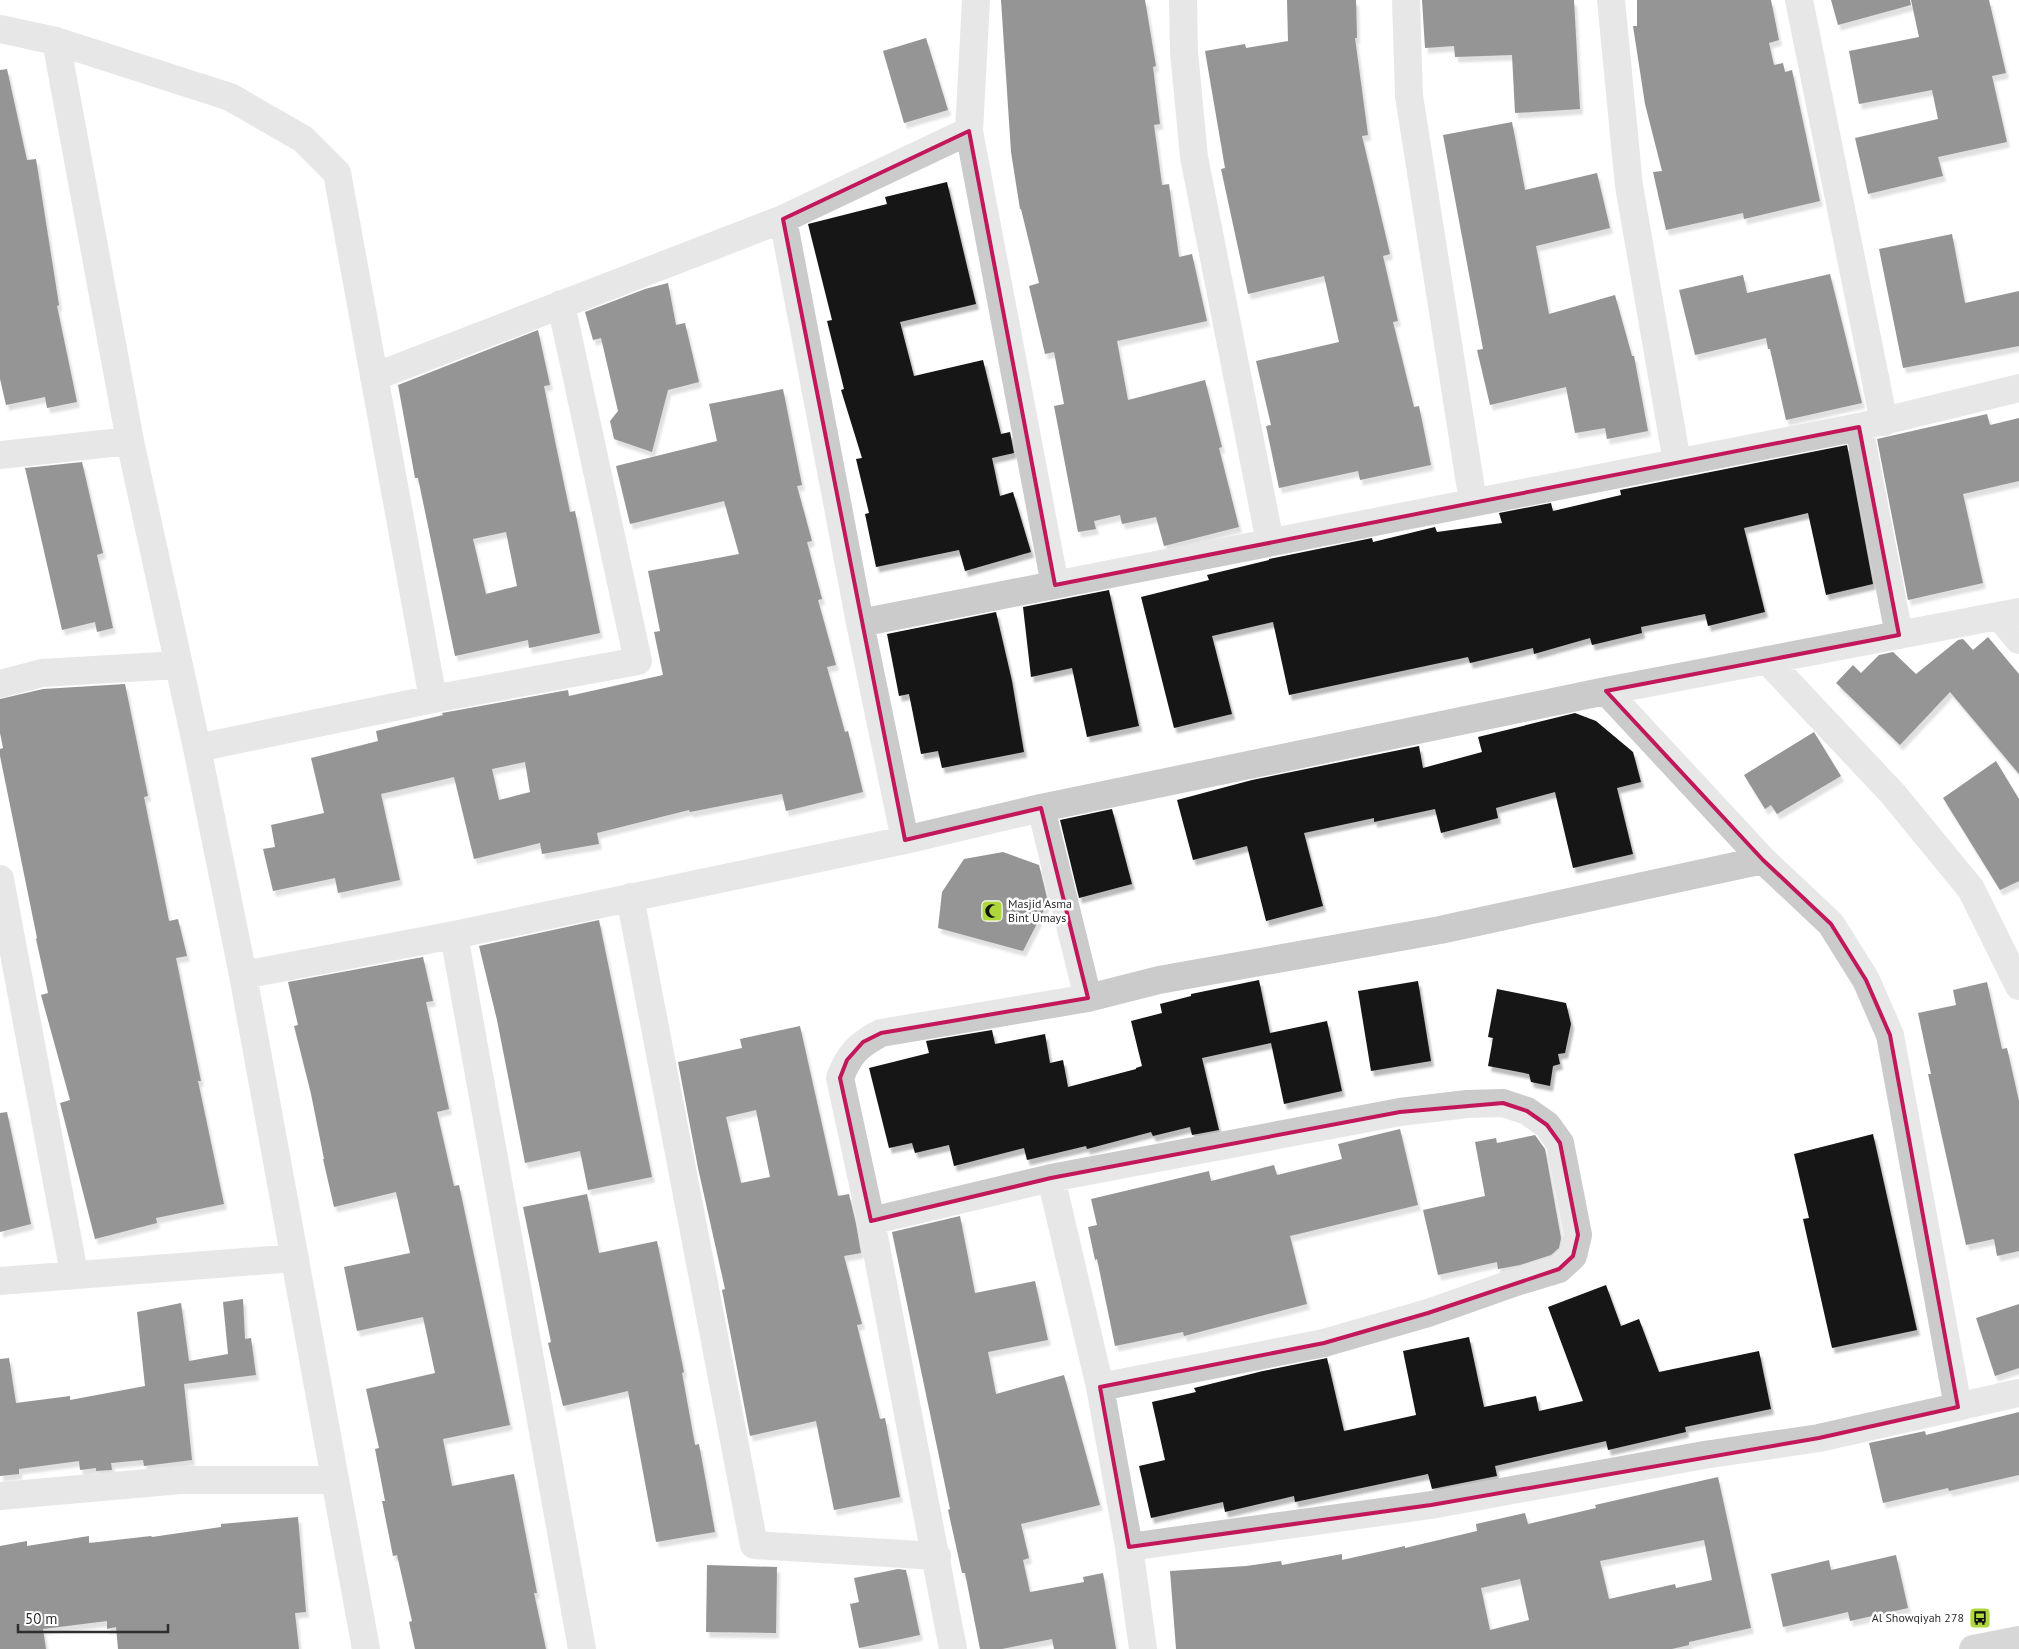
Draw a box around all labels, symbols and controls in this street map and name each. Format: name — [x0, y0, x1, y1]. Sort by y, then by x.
place label: Masjid Asma Bint Umays — [1008, 896, 1072, 925]
mosque icon: Masjid Asma Bint Umays — [980, 899, 1004, 923]
scale bar — [18, 1602, 168, 1634]
bus stop icon: Al Showqiyah 278 — [1968, 1606, 1992, 1630]
text: 50 m — [25, 1609, 58, 1628]
place label: Al Showqiyah 278 — [1872, 1610, 1964, 1625]

